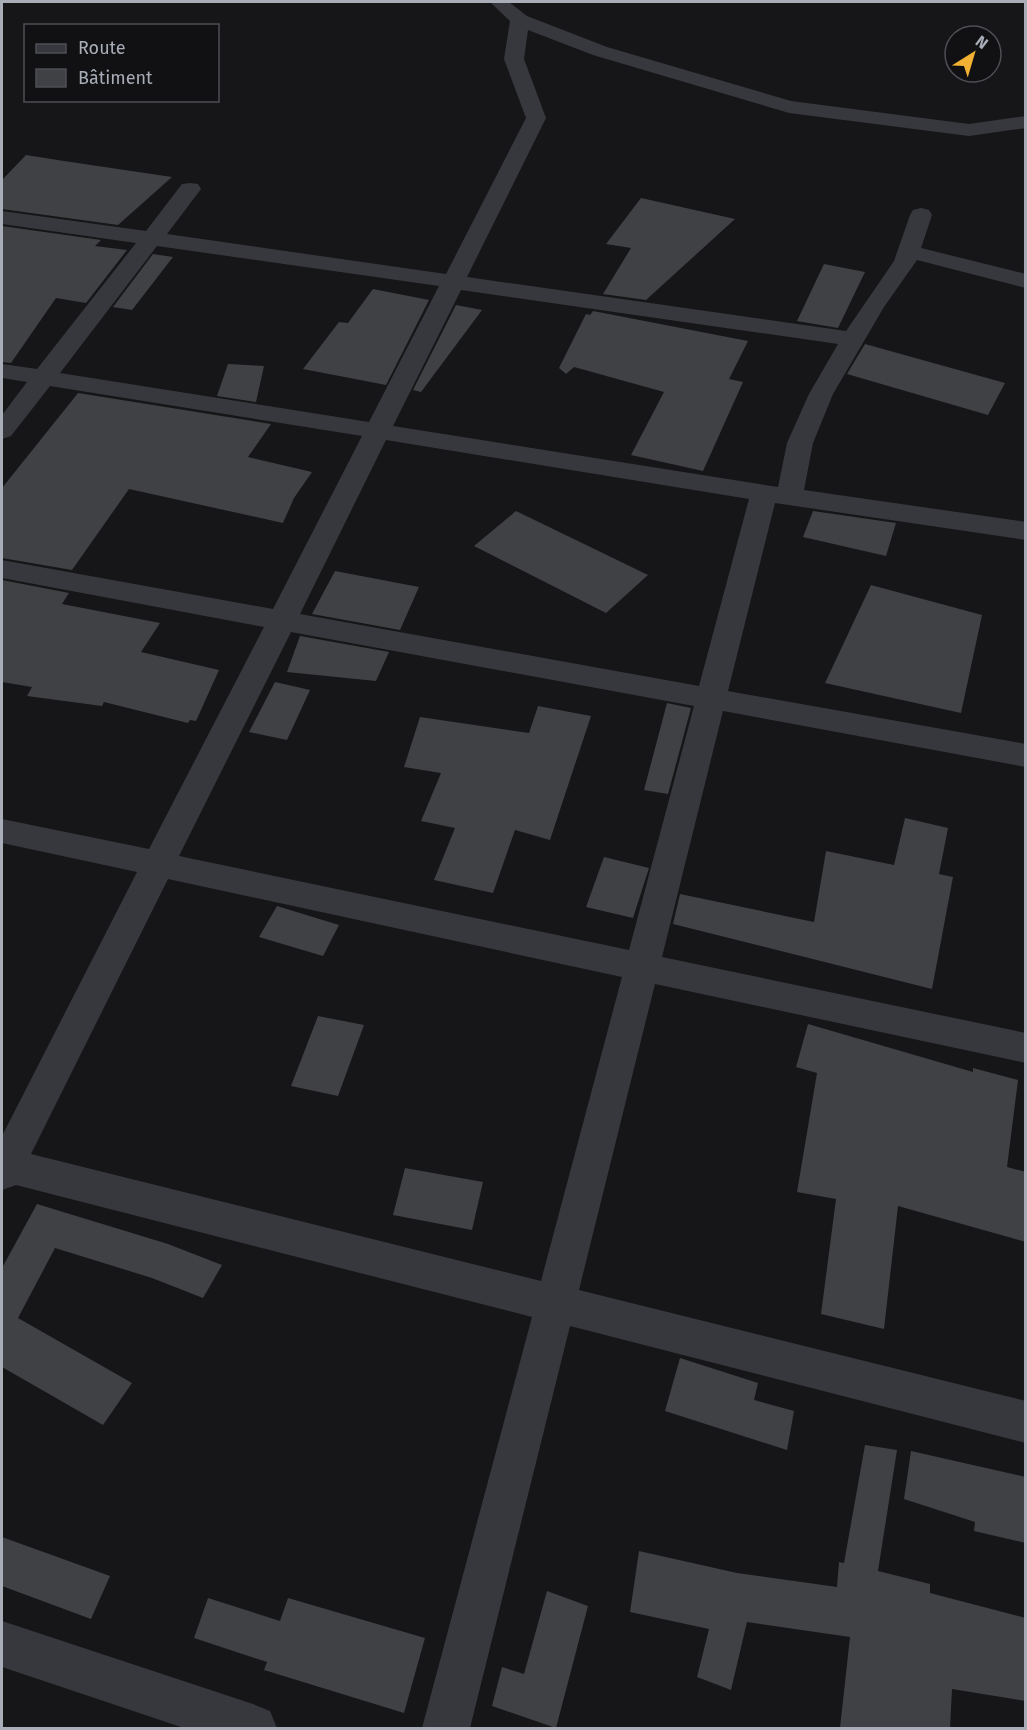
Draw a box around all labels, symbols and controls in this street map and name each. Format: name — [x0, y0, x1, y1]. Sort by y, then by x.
legend — [24, 24, 219, 102]
north arrow — [943, 24, 1003, 84]
text: N — [972, 32, 992, 53]
text: Route — [78, 37, 126, 59]
text: Bâtiment — [78, 67, 153, 89]

